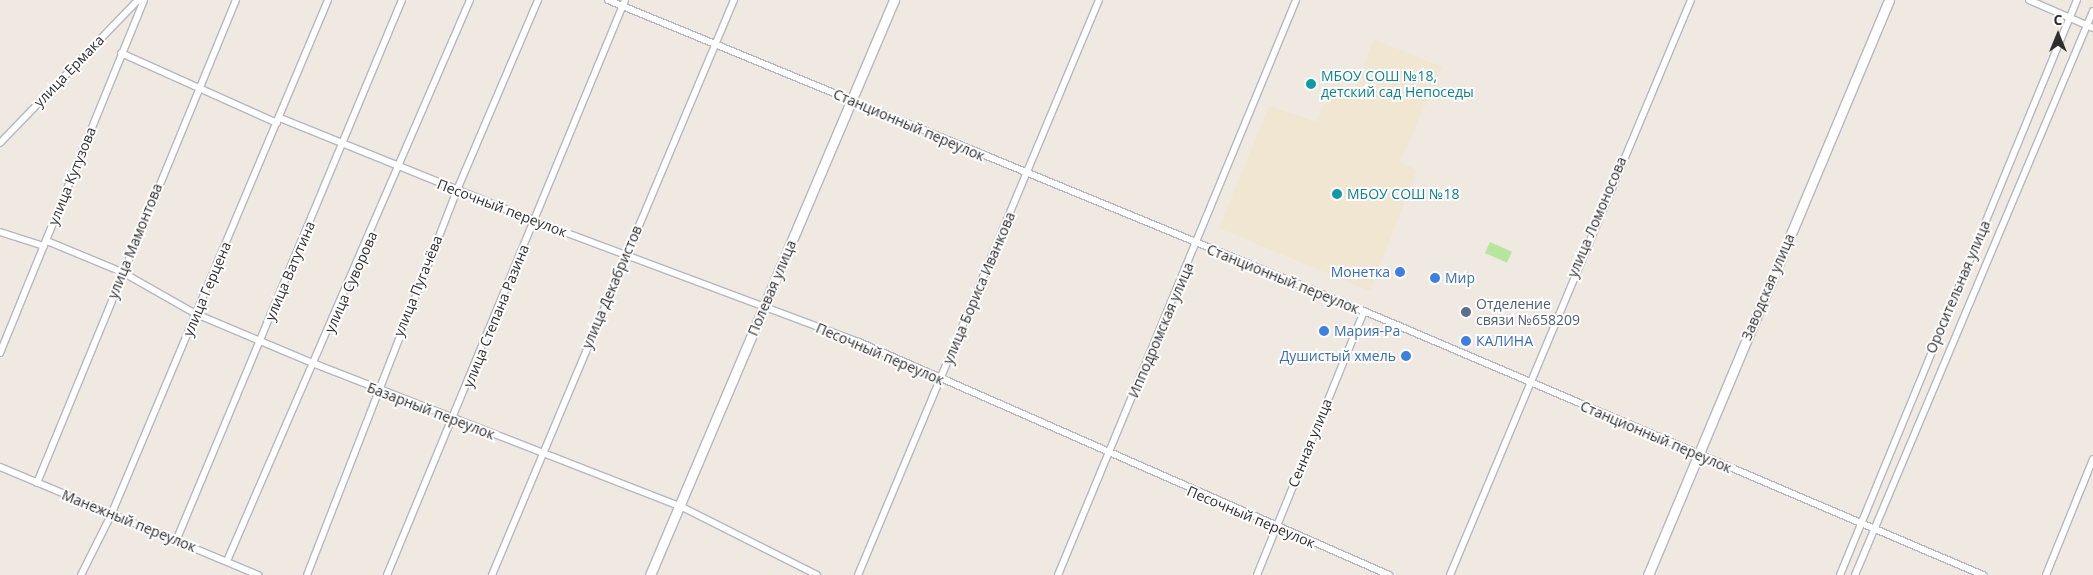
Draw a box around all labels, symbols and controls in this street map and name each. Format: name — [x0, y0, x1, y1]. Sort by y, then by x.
north arrow — [2033, 10, 2083, 60]
text: С — [2054, 10, 2062, 29]
street label: улица Ермака — [30, 32, 108, 110]
place label: МБОУ СОШ №18, детский сад Непоседы — [1321, 68, 1474, 100]
marker: МБОУ СОШ №18, детский сад Непоседы — [1305, 78, 1317, 90]
street label: Станционный переулок — [831, 85, 987, 165]
street label: улица Кутузова — [45, 125, 99, 227]
street label: улица Ломоносова — [1564, 154, 1630, 280]
street label: Песочный переулок — [435, 176, 569, 240]
street label: улица Мамонтова — [104, 181, 166, 301]
place label: МБОУ СОШ №18 — [1347, 186, 1459, 202]
marker: МБОУ СОШ №18 — [1331, 188, 1343, 200]
street label: улица Бориса Иванкова — [939, 209, 1019, 367]
street label: Оросительная улица — [1922, 218, 1994, 356]
street label: улица Ватутина — [261, 219, 319, 323]
street label: улица Декабристов — [578, 223, 646, 351]
street label: улица Суворова — [321, 229, 381, 335]
street label: Заводская улица — [1738, 231, 1798, 343]
street label: улица Пугачёва — [390, 233, 446, 339]
street label: Полевая улица — [744, 238, 800, 338]
street label: улица Герцена — [180, 239, 234, 339]
street label: Станционный переулок — [1204, 241, 1362, 317]
street label: улица Степана Разина — [460, 242, 532, 390]
street label: Ипподромская улица — [1125, 260, 1197, 400]
place label: Монетка — [1331, 264, 1390, 280]
marker: Монетка — [1394, 266, 1406, 278]
place label: Мир — [1445, 270, 1475, 286]
marker: Мир — [1429, 272, 1441, 284]
place label: Отделение связи №658209 — [1476, 296, 1580, 328]
marker: Отделение связи №658209 — [1460, 306, 1472, 318]
street label: Песочный переулок — [813, 319, 947, 389]
place label: Мария-Ра — [1334, 323, 1400, 339]
marker: Мария-Ра — [1318, 325, 1330, 337]
place label: КАЛИНА — [1476, 333, 1533, 349]
marker: КАЛИНА — [1460, 335, 1472, 347]
place label: Душистый хмель — [1280, 348, 1396, 364]
marker: Душистый хмель — [1400, 350, 1412, 362]
street label: Базарный переулок — [365, 379, 497, 443]
street label: Сенная улица — [1285, 396, 1335, 490]
street label: Станционный переулок — [1578, 397, 1734, 477]
street label: Песочный переулок — [1184, 482, 1318, 552]
street label: Манежный переулок — [59, 486, 199, 556]

